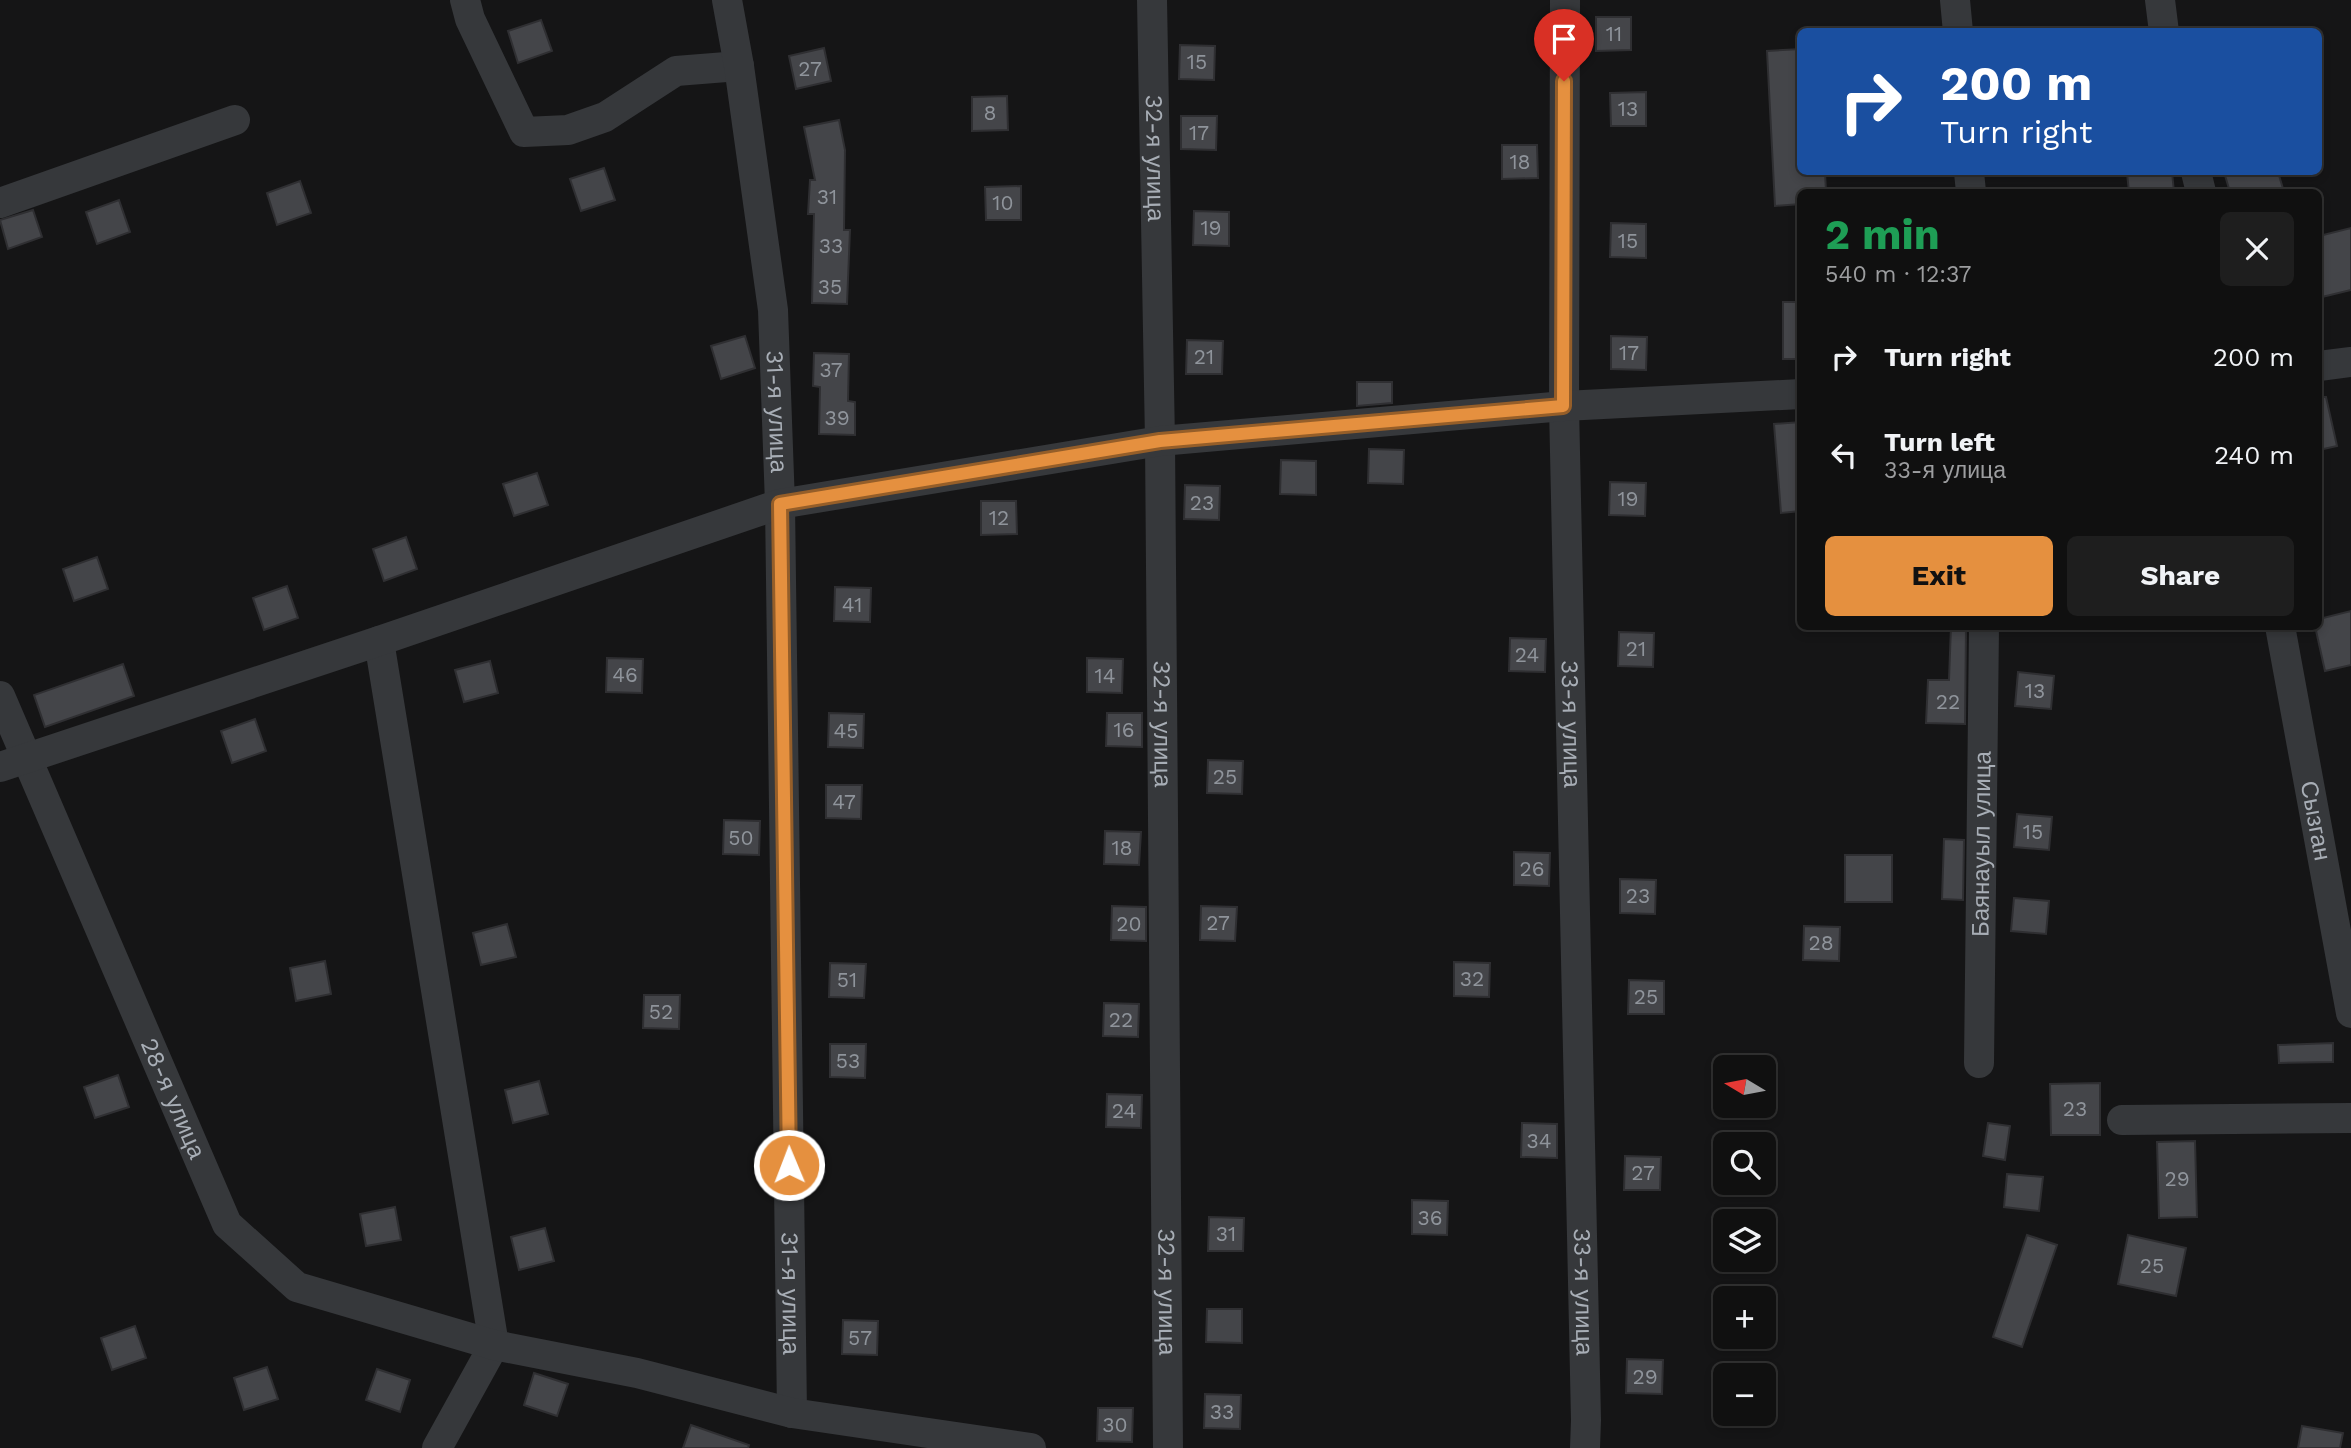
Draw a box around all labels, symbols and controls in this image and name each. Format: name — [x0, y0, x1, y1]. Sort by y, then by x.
pin — [1534, 9, 1594, 81]
icon: arrive — [1545, 20, 1583, 58]
house number: 11 — [1606, 21, 1622, 46]
house number: 15 — [1187, 49, 1207, 74]
text: 200 m — [1940, 54, 2092, 112]
house number: 27 — [798, 56, 822, 81]
icon: right — [1825, 56, 1916, 147]
street label: 32-я улица — [1140, 94, 1170, 222]
house number: 13 — [1618, 96, 1638, 121]
house number: 8 — [984, 100, 996, 125]
text: Turn right — [1940, 113, 2092, 151]
house number: 17 — [1189, 120, 1209, 145]
house number: 18 — [1509, 149, 1531, 174]
house number: 31 — [817, 184, 837, 209]
house number: 10 — [992, 190, 1014, 215]
text: 2 min — [1825, 210, 1940, 259]
button: close — [2220, 212, 2294, 286]
house number: 19 — [1200, 215, 1222, 240]
house number: 15 — [1618, 228, 1638, 253]
house number: 33 — [819, 233, 843, 258]
text: 540 m · 12:37 — [1825, 261, 1972, 288]
house number: 35 — [818, 274, 842, 299]
icon: right — [1825, 338, 1863, 376]
house number: 17 — [1619, 340, 1639, 365]
text: Turn right — [1884, 342, 2011, 372]
text: 200 m — [2213, 342, 2294, 372]
house number: 21 — [1194, 344, 1214, 369]
street label: 31-я улица — [760, 350, 793, 474]
house number: 37 — [819, 357, 843, 382]
house number: 39 — [824, 405, 850, 430]
text: Turn left — [1884, 427, 1995, 457]
icon: left — [1825, 436, 1863, 474]
text: 240 m — [2214, 440, 2294, 470]
text: 33-я улица — [1884, 457, 2006, 484]
house number: 19 — [1617, 486, 1639, 511]
house number: 23 — [1190, 490, 1214, 515]
house number: 12 — [989, 505, 1009, 530]
button: Exit — [1825, 536, 2053, 616]
button: Share — [2067, 536, 2294, 616]
house number: 41 — [842, 592, 862, 617]
house number: 21 — [1626, 636, 1646, 661]
house number: 24 — [1515, 642, 1539, 667]
street label: 32-я улица — [1148, 660, 1177, 788]
street label: 33-я улица — [1556, 660, 1586, 789]
house number: 46 — [612, 662, 638, 687]
house number: 14 — [1094, 663, 1116, 688]
house number: 13 — [2025, 678, 2045, 703]
house number: 22 — [1936, 689, 1960, 714]
house number: 16 — [1114, 717, 1134, 742]
house number: 45 — [833, 718, 859, 743]
street label: Баянауыл улица — [1966, 750, 1997, 937]
house number: 25 — [1213, 764, 1237, 789]
street label: Сызган — [2295, 779, 2337, 863]
house number: 47 — [832, 789, 856, 814]
house number: 15 — [2023, 819, 2043, 844]
house number: 50 — [728, 825, 754, 850]
house number: 18 — [1111, 835, 1133, 860]
house number: 26 — [1519, 856, 1545, 881]
house number: 23 — [1626, 883, 1650, 908]
house number: 27 — [1206, 910, 1230, 935]
house number: 20 — [1116, 911, 1142, 936]
house number: 28 — [1808, 930, 1834, 955]
house number: 32 — [1460, 966, 1484, 991]
house number: 51 — [837, 967, 857, 992]
house number: 25 — [1634, 984, 1658, 1009]
house number: 52 — [649, 999, 673, 1024]
house number: 22 — [1109, 1007, 1133, 1032]
street label: 28-я улица — [135, 1034, 211, 1163]
house number: 53 — [836, 1048, 860, 1073]
north arrow — [1713, 1055, 1776, 1118]
map controls — [1713, 1055, 1776, 1426]
house number: 23 — [2063, 1096, 2087, 1121]
house number: 24 — [1112, 1098, 1136, 1123]
position arrow — [752, 1128, 826, 1202]
house number: 34 — [1526, 1128, 1552, 1153]
button: search — [1713, 1132, 1776, 1195]
house number: 27 — [1631, 1160, 1655, 1185]
house number: 29 — [2164, 1166, 2190, 1191]
house number: 36 — [1417, 1205, 1443, 1230]
button: layers — [1713, 1209, 1776, 1272]
house number: 31 — [1216, 1221, 1236, 1246]
street label: 32-я улица — [1152, 1228, 1181, 1356]
street label: 33-я улица — [1568, 1228, 1599, 1356]
street label: 31-я улица — [776, 1232, 805, 1356]
house number: 25 — [2140, 1253, 2164, 1278]
button: + — [1713, 1286, 1776, 1349]
house number: 57 — [848, 1325, 872, 1350]
button: − — [1713, 1363, 1776, 1426]
house number: 29 — [1632, 1364, 1658, 1389]
house number: 33 — [1210, 1399, 1234, 1424]
house number: 30 — [1102, 1412, 1128, 1437]

